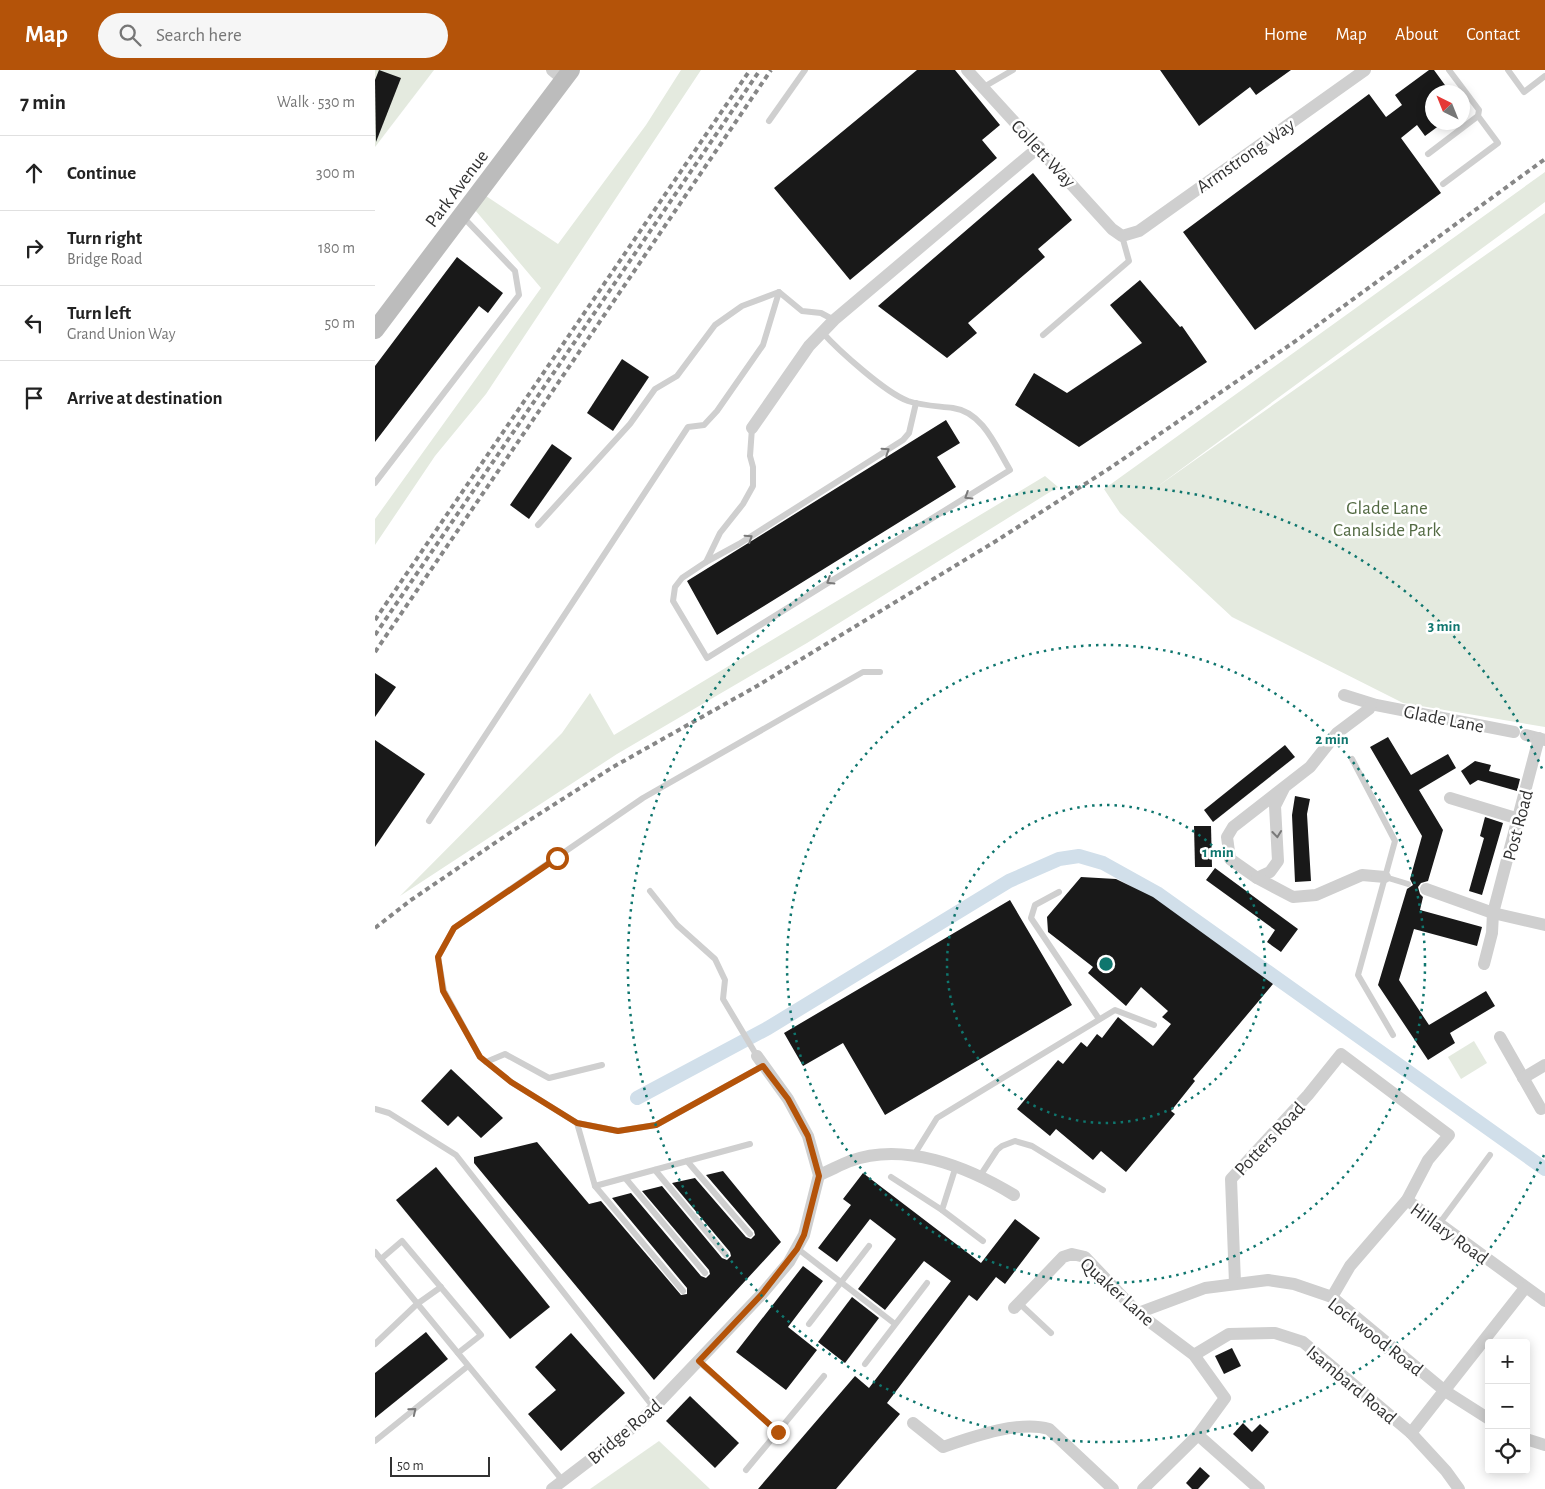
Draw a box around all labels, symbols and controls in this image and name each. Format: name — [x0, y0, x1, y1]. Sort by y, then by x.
search box — [98, 13, 448, 58]
icon: search — [116, 21, 144, 49]
text: Map — [25, 23, 68, 47]
text: Search here — [156, 26, 242, 45]
text: Home — [1264, 26, 1307, 44]
text: Map — [1335, 26, 1367, 44]
text: About — [1395, 26, 1438, 44]
text: Contact — [1466, 26, 1520, 44]
north arrow — [1425, 85, 1470, 130]
text: 7 min — [20, 92, 66, 113]
text: Walk · 530 m — [277, 94, 355, 110]
street label: Armstrong Way — [1193, 115, 1299, 197]
street label: Collett Way — [1007, 117, 1079, 192]
street label: Park Avenue — [422, 147, 492, 231]
icon: ahead — [20, 159, 48, 187]
text: Continue — [67, 164, 136, 183]
text: 300 m — [316, 165, 355, 181]
text: Turn right — [67, 229, 142, 248]
icon: right — [20, 234, 48, 262]
text: 180 m — [318, 240, 355, 256]
text: Bridge Road — [67, 251, 142, 267]
text: Turn left — [67, 304, 131, 323]
icon: left — [20, 309, 48, 337]
text: 50 m — [324, 315, 355, 331]
text: Grand Union Way — [67, 326, 176, 342]
icon: arrive — [20, 384, 48, 412]
text: Arrive at destination — [67, 389, 223, 408]
one-way arrow — [880, 448, 889, 457]
one-way arrow — [965, 490, 974, 499]
park label: Glade Lane Canalside Park — [1333, 499, 1441, 540]
one-way arrow — [743, 535, 752, 544]
one-way arrow — [827, 575, 836, 585]
text: 3 min — [1428, 619, 1460, 634]
street label: Glade Lane — [1402, 702, 1486, 737]
text: 2 min — [1315, 732, 1349, 747]
street label: Post Road — [1500, 788, 1537, 863]
one-way arrow — [1271, 830, 1282, 838]
text: 1 min — [1202, 845, 1234, 860]
route start — [546, 847, 569, 870]
centre of rings — [1097, 955, 1115, 973]
street label: Potters Road — [1231, 1098, 1309, 1180]
street label: Hillary Road — [1407, 1200, 1492, 1269]
street label: Quaker Lane — [1076, 1254, 1158, 1330]
street label: Lockwood Road — [1324, 1294, 1426, 1380]
map controls — [1485, 1339, 1530, 1474]
button: + — [1485, 1339, 1530, 1384]
street label: Isambard Road — [1302, 1342, 1400, 1428]
button: − — [1485, 1384, 1530, 1429]
street label: Bridge Road — [585, 1396, 665, 1468]
one-way arrow — [407, 1408, 416, 1416]
route end — [767, 1421, 790, 1444]
button: locate — [1485, 1429, 1530, 1474]
scale bar — [390, 1454, 490, 1477]
text: 50 m — [397, 1459, 424, 1473]

